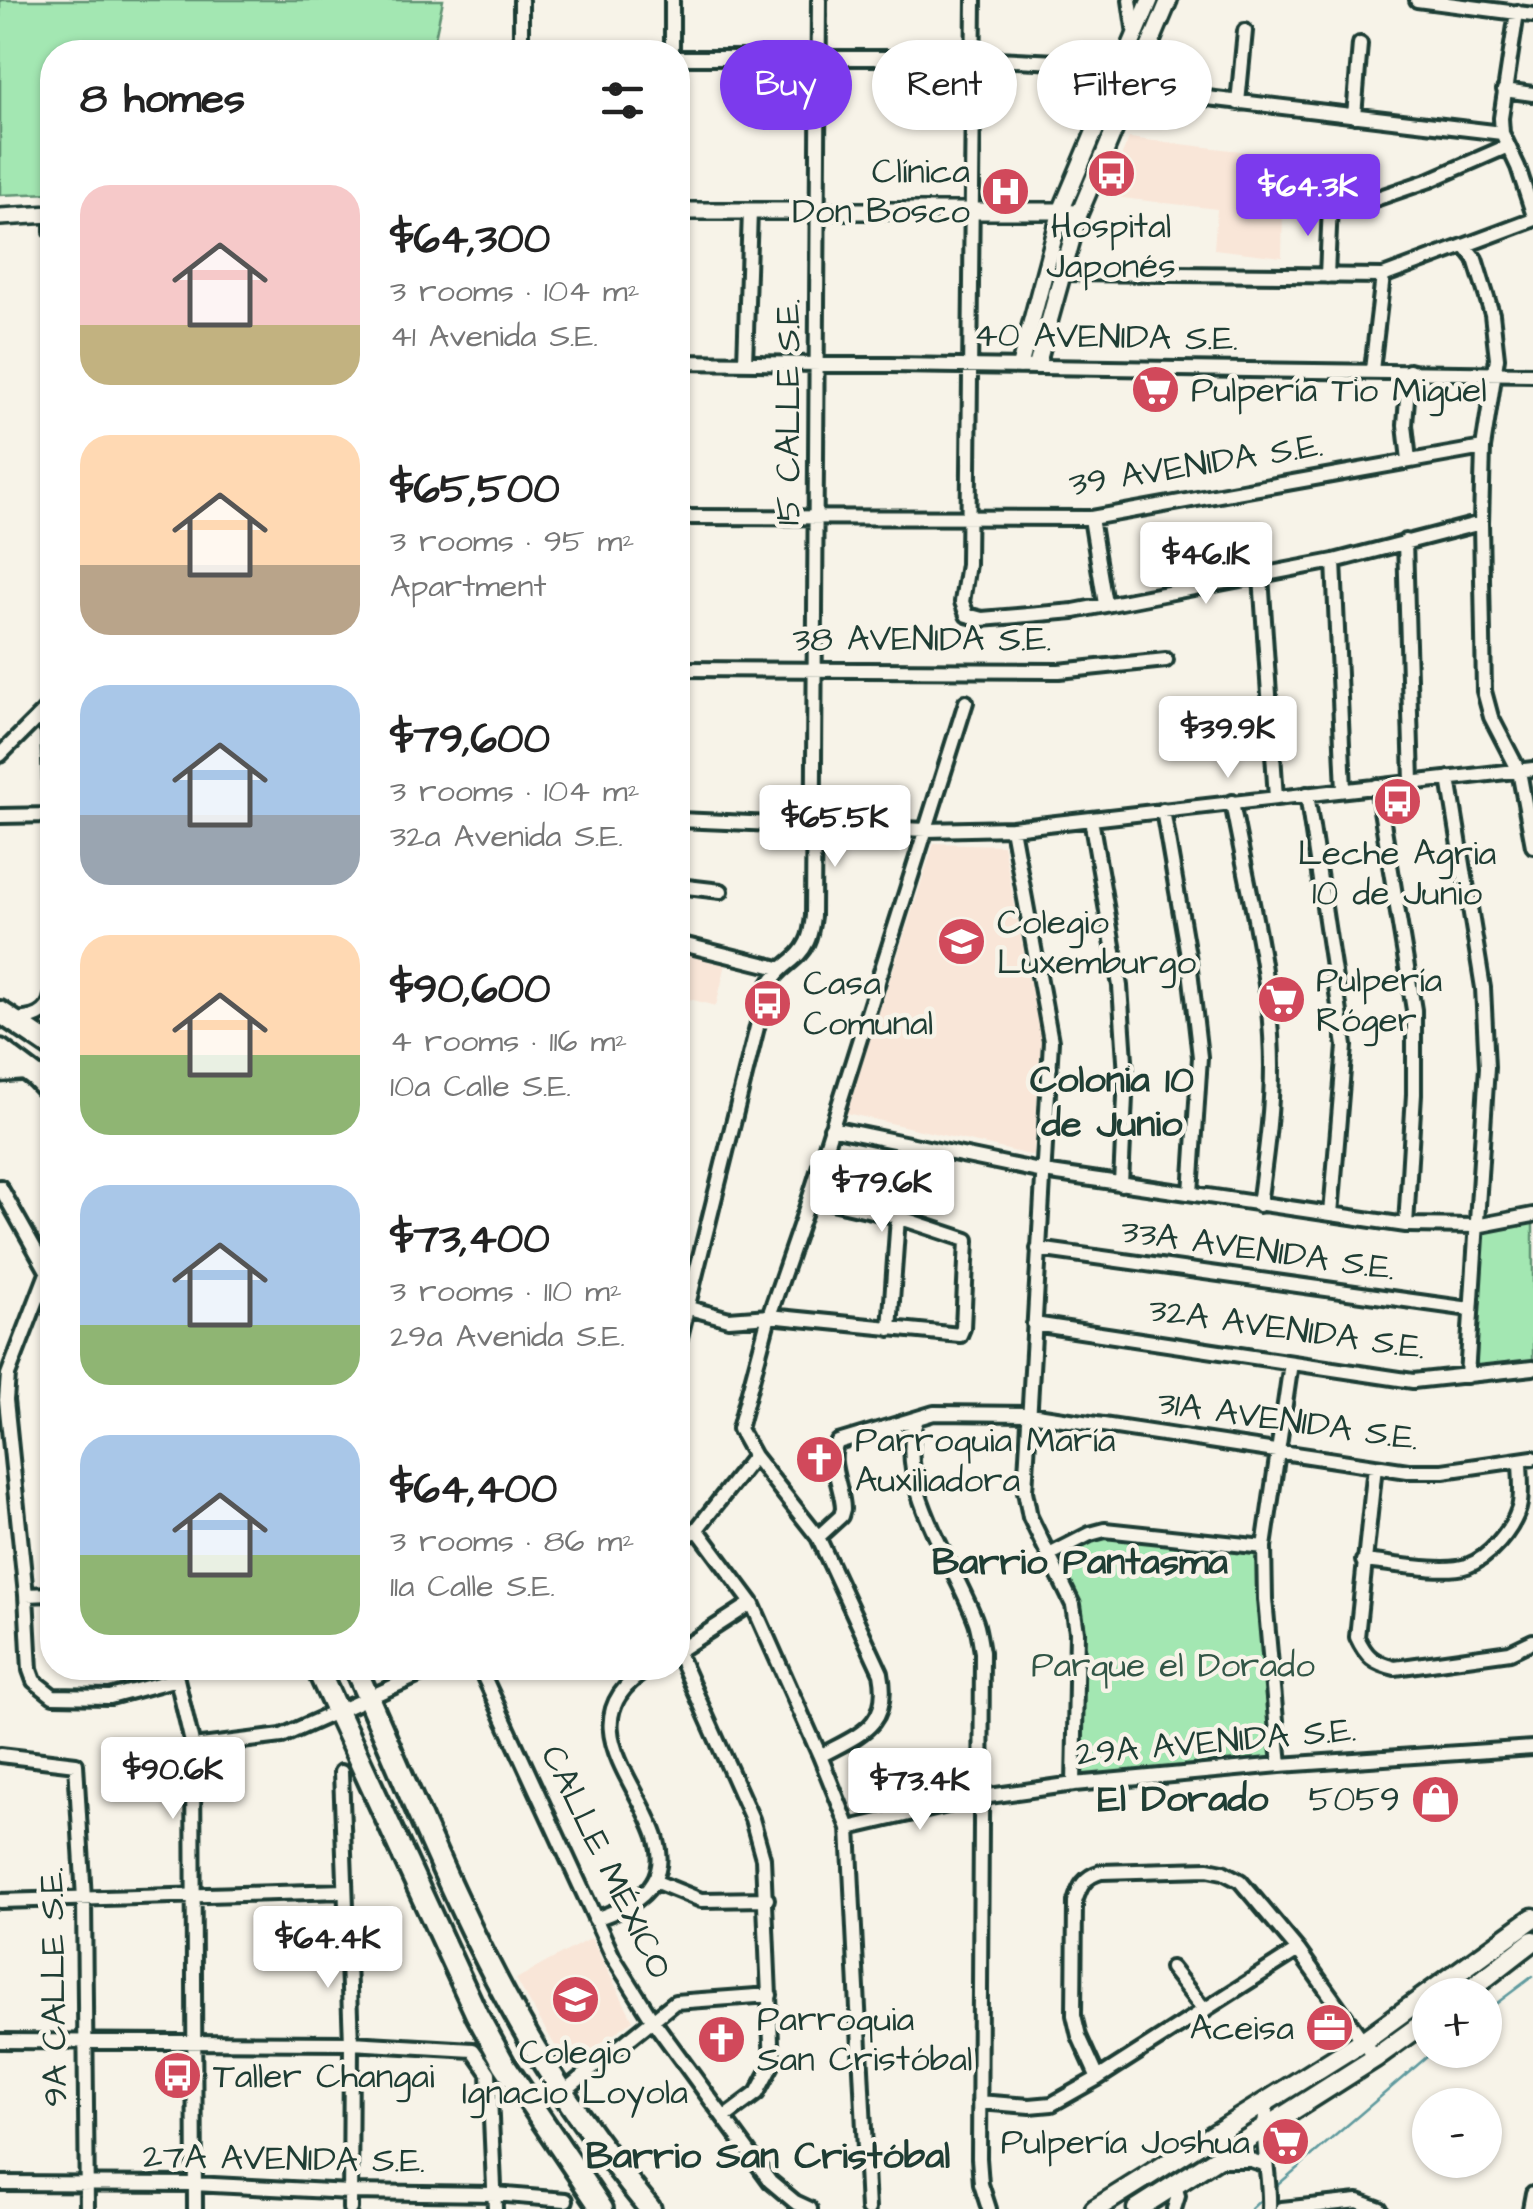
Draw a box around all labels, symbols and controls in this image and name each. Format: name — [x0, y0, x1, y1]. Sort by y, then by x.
chip: Buy — [720, 40, 852, 130]
chip: Rent — [872, 40, 1017, 130]
chip: Filters — [1037, 40, 1212, 130]
text: 8 homes — [80, 71, 245, 129]
icon: filters — [595, 73, 650, 128]
place label: Clínica Don Bosco — [792, 147, 970, 236]
bus stop icon: Hospital Japonés — [1085, 148, 1137, 200]
pin: $64.3K — [1227, 154, 1389, 239]
text: $64.3K — [1258, 164, 1358, 209]
hospital icon: Clínica Don Bosco — [979, 165, 1031, 217]
place label: Hospital Japonés — [1046, 202, 1176, 291]
text: $64,300 — [390, 211, 550, 269]
icon: home — [160, 225, 280, 345]
text: 3 rooms · 104 m² — [390, 269, 640, 314]
street label: 15 CALLE S.E. — [764, 299, 813, 525]
street label: 40 AVENIDA S.E. — [973, 310, 1239, 364]
text: 41 Avenida S.E. — [390, 314, 598, 359]
supermarket icon: Pulpería Tio Miguel — [1130, 364, 1182, 416]
place label: Pulpería Tio Miguel — [1191, 366, 1487, 417]
street label: 39 AVENIDA S.E. — [1066, 421, 1326, 509]
text: $65,500 — [390, 461, 560, 519]
icon: home — [160, 475, 280, 595]
text: 3 rooms · 95 m² — [390, 519, 634, 564]
pin: $46.1K — [1125, 522, 1287, 607]
text: $46.1K — [1162, 532, 1250, 577]
text: Apartment — [390, 564, 546, 609]
street label: 38 AVENIDA S.E. — [792, 615, 1052, 664]
pin: $39.9K — [1147, 696, 1309, 781]
text: $39.9K — [1181, 706, 1275, 751]
text: $79,600 — [390, 711, 550, 769]
icon: home — [160, 725, 280, 845]
text: 3 rooms · 104 m² — [390, 769, 640, 814]
bus stop icon: Leche Agria 10 de Junio — [1371, 775, 1423, 827]
pin: $65.5K — [754, 785, 916, 870]
text: $65.5K — [781, 795, 889, 840]
text: 32a Avenida S.E. — [390, 814, 623, 859]
place label: Leche Agria 10 de Junio — [1298, 829, 1496, 918]
place label: Colegio Luxemburgo — [997, 898, 1196, 989]
school or university icon: Colegio Luxemburgo — [936, 916, 988, 968]
place label: Pulpería Róger — [1316, 956, 1443, 1047]
place label: Casa Comunal — [803, 959, 933, 1048]
text: $90,600 — [390, 961, 551, 1019]
supermarket icon: Pulpería Róger — [1255, 974, 1307, 1026]
icon: home — [160, 975, 280, 1095]
bus stop icon: Casa Comunal — [742, 977, 794, 1029]
text: 4 rooms · 116 m² — [390, 1019, 627, 1064]
district label: Colonia 10 de Junio — [1030, 1055, 1194, 1151]
text: 10a Calle S.E. — [390, 1064, 571, 1109]
pin: $79.6K — [801, 1150, 963, 1235]
text: $79.6K — [832, 1160, 932, 1205]
street label: 33A AVENIDA S.E. — [1118, 1206, 1398, 1294]
text: $73,400 — [390, 1211, 550, 1269]
icon: home — [160, 1225, 280, 1345]
text: 3 rooms · 110 m² — [390, 1269, 622, 1314]
street label: 32A AVENIDA S.E. — [1146, 1285, 1428, 1373]
text: 29a Avenida S.E. — [390, 1314, 625, 1359]
street label: 31A AVENIDA S.E. — [1154, 1378, 1422, 1464]
place label: Parroquia María Auxiliadora — [855, 1416, 1116, 1505]
church icon: Parroquia María Auxiliadora — [794, 1434, 846, 1486]
text: $64,400 — [390, 1461, 557, 1519]
icon: home — [160, 1475, 280, 1595]
text: 3 rooms · 86 m² — [390, 1519, 634, 1564]
district label: Barrio Pantasma — [932, 1537, 1229, 1589]
text: 11a Calle S.E. — [390, 1564, 555, 1609]
park label: Parque el Dorado — [1031, 1641, 1315, 1690]
street label: 29A AVENIDA S.E. — [1074, 1705, 1358, 1779]
pin: $90.6K — [92, 1737, 254, 1822]
street label: CALLE MÉXICO — [528, 1737, 684, 1987]
text: $90.6K — [123, 1747, 223, 1792]
pin: $73.4K — [839, 1748, 1001, 1833]
text: $73.4K — [870, 1758, 970, 1803]
shop icon: 5059 — [1409, 1773, 1461, 1825]
district label: El Dorado — [1098, 1774, 1269, 1826]
place label: 5059 — [1308, 1775, 1400, 1824]
street label: 9A CALLE S.E. — [27, 1867, 81, 2107]
pin: $64.4K — [247, 1906, 409, 1991]
text: $64.4K — [275, 1916, 381, 1961]
school or university icon: Colegio Ignacio Loyola — [549, 1974, 601, 2026]
map controls — [1412, 1978, 1502, 2178]
button: + — [1412, 1978, 1502, 2068]
place label: Parroquia San Cristóbal — [757, 1995, 973, 2084]
office icon: Aceisa — [1303, 2002, 1355, 2054]
place label: Aceisa — [1190, 2004, 1294, 2053]
church icon: Parroquia San Cristóbal — [696, 2013, 748, 2065]
place label: Colegio Ignacio Loyola — [462, 2028, 688, 2119]
bus stop icon: Taller Changai — [152, 2050, 204, 2102]
place label: Taller Changai — [213, 2052, 434, 2103]
button: − — [1412, 2088, 1502, 2178]
supermarket icon: Pulpería Joshua — [1259, 2116, 1311, 2168]
place label: Pulpería Joshua — [1001, 2118, 1250, 2167]
district label: Barrio San Cristóbal — [586, 2131, 950, 2183]
street label: 27A AVENIDA S.E. — [142, 2132, 426, 2186]

